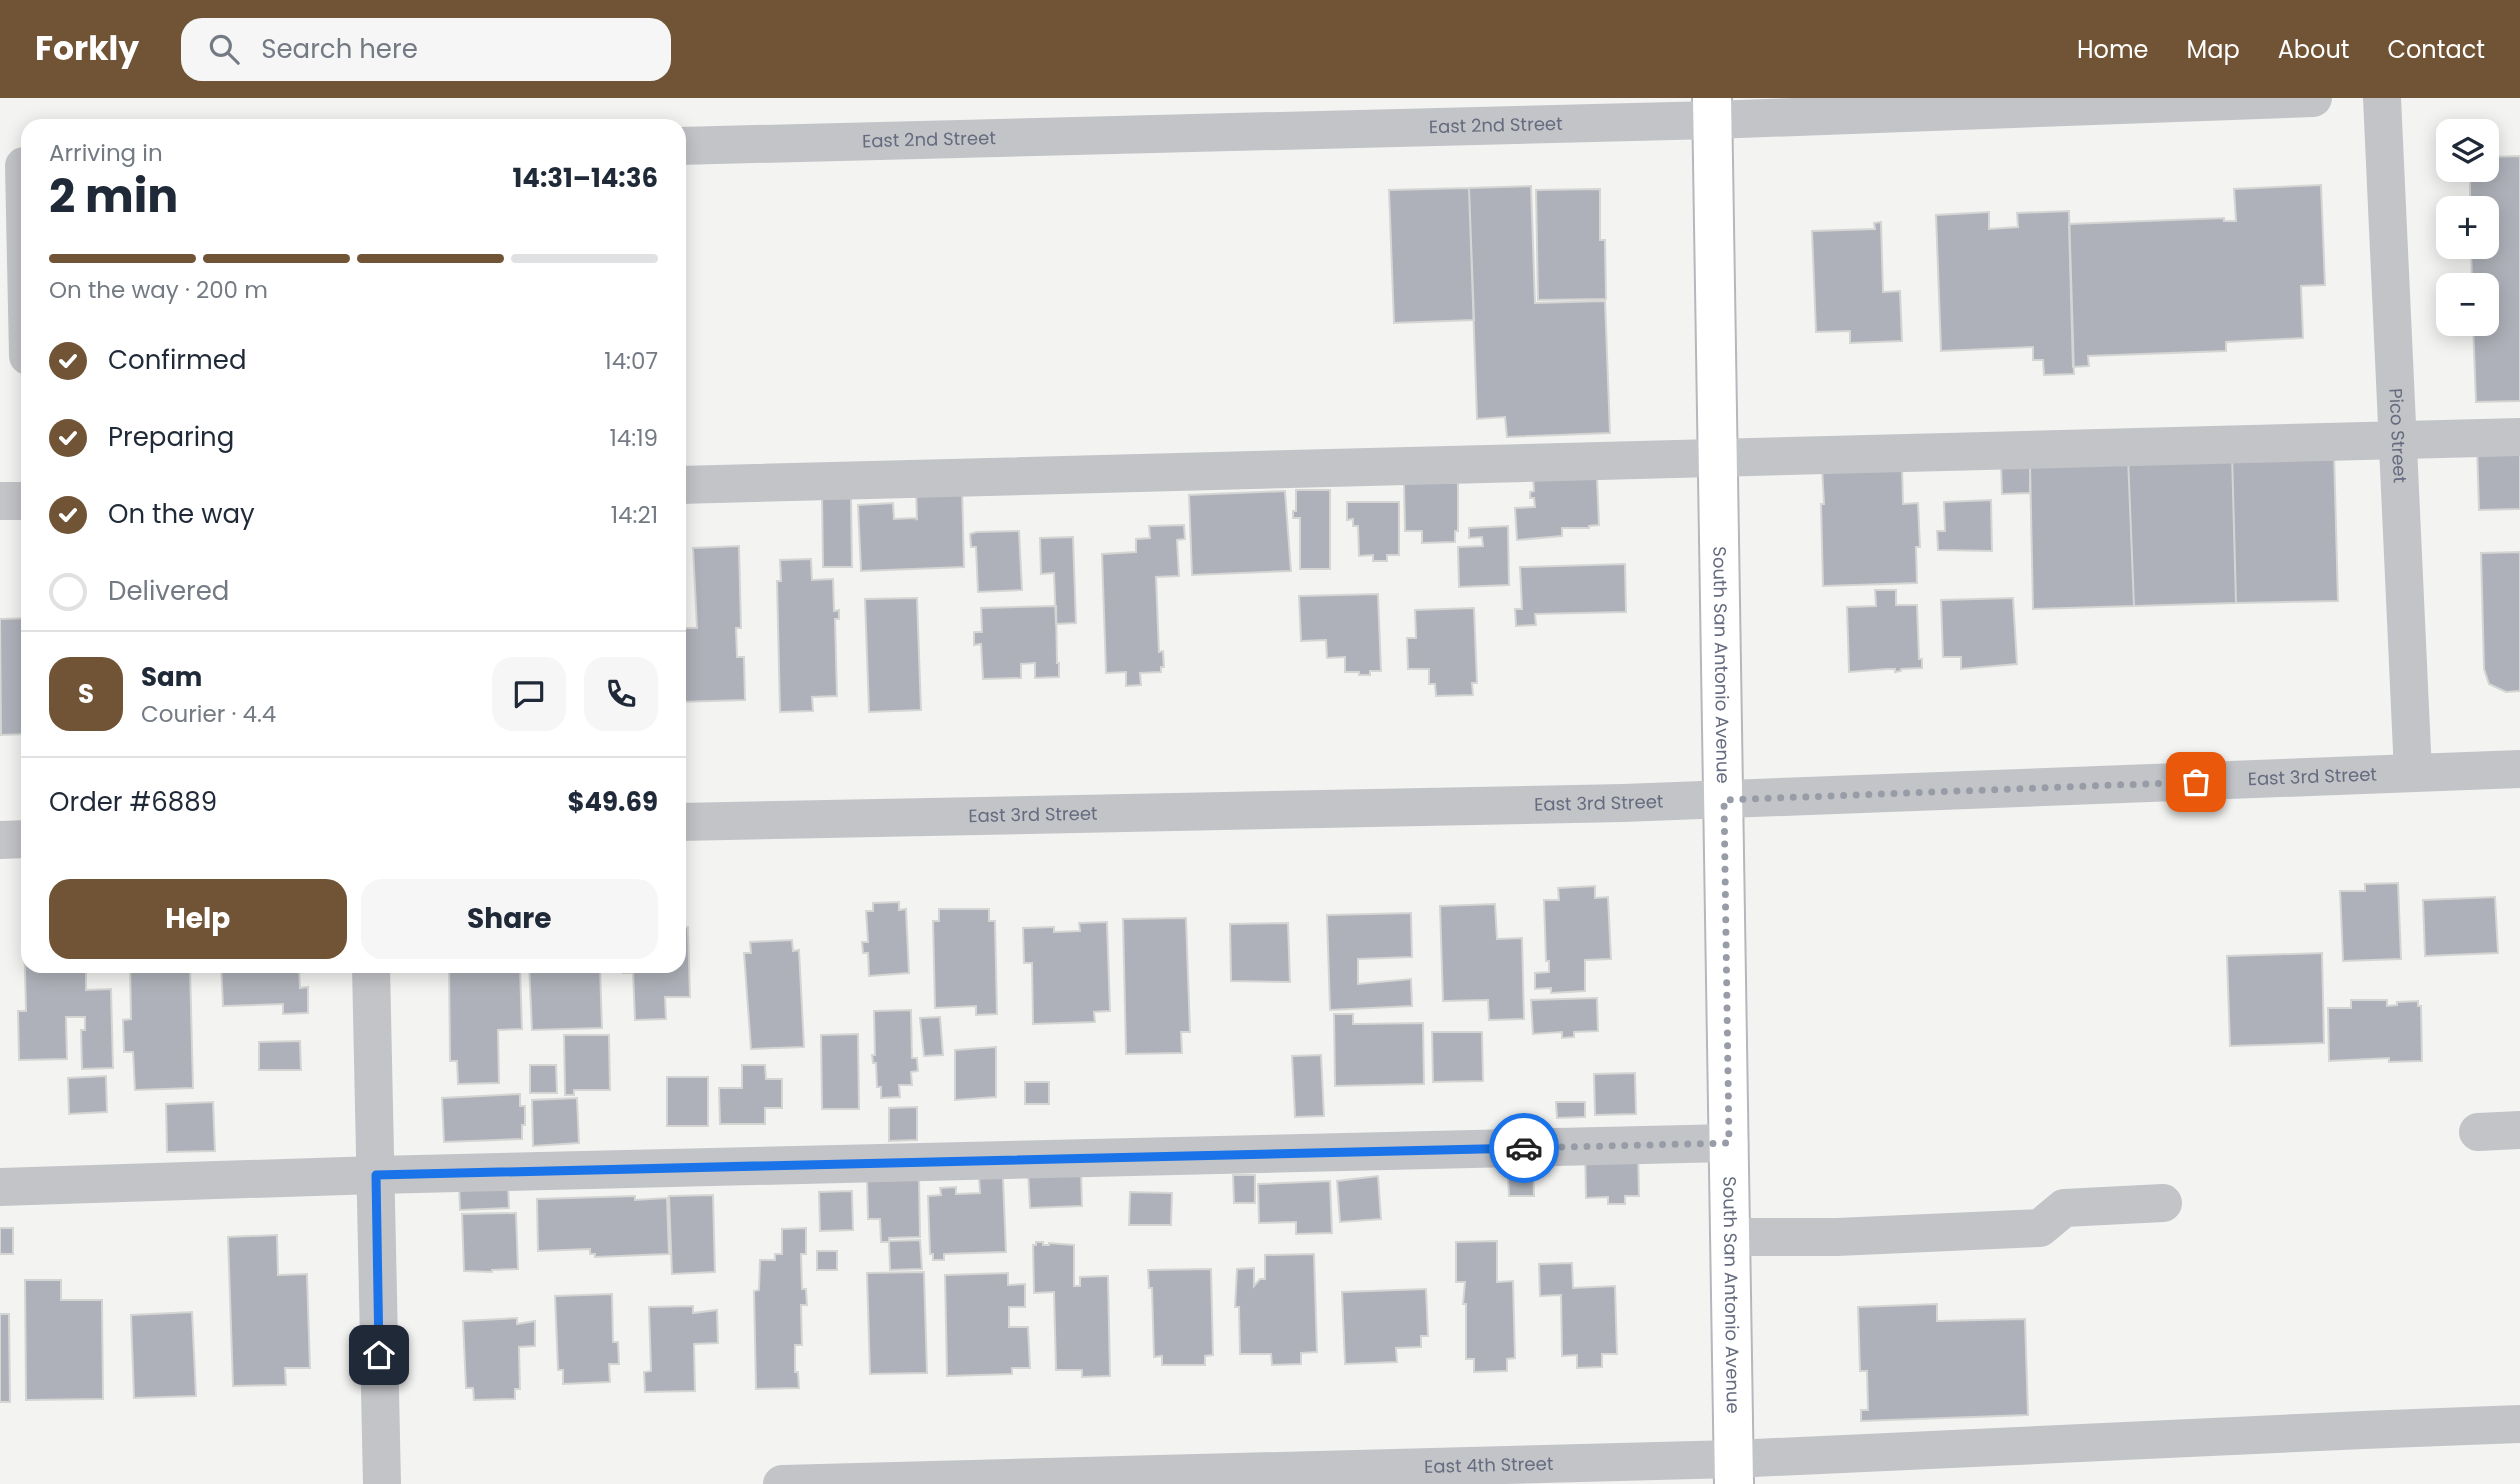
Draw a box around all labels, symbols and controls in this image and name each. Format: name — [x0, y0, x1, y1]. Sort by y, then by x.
search box — [181, 18, 671, 81]
text: Forkly — [35, 25, 139, 72]
icon: search — [205, 30, 243, 68]
text: Search here — [261, 31, 418, 67]
text: Home — [2077, 33, 2149, 66]
text: Map — [2187, 33, 2240, 66]
text: About — [2278, 33, 2349, 66]
text: Contact — [2387, 33, 2485, 66]
street label: East 2nd Street — [1429, 111, 1563, 139]
map controls — [2436, 119, 2499, 336]
button: layers — [2436, 119, 2499, 182]
street label: East 2nd Street — [862, 125, 996, 153]
text: Arriving in — [49, 137, 163, 169]
text: 14:31–14:36 — [513, 160, 658, 196]
text: 2 min — [49, 164, 178, 228]
button: + — [2436, 196, 2499, 259]
button: − — [2436, 273, 2499, 336]
text: On the way · 200 m — [49, 274, 268, 306]
icon: check — [49, 342, 87, 380]
text: Confirmed — [108, 342, 246, 378]
text: 14:07 — [604, 345, 658, 377]
street label: Pico Street — [2383, 388, 2413, 484]
icon: check — [49, 419, 87, 457]
text: Preparing — [108, 419, 234, 455]
text: 14:19 — [609, 422, 658, 454]
icon: check — [49, 496, 87, 534]
text: On the way — [108, 496, 255, 532]
text: 14:21 — [611, 499, 658, 531]
street label: South San Antonio Avenue — [1707, 546, 1736, 784]
text: Delivered — [108, 573, 229, 609]
button: chat — [492, 657, 566, 731]
button: phone — [584, 657, 658, 731]
text: Sam — [141, 659, 202, 695]
text: S — [78, 676, 94, 712]
text: Courier · 4.4 — [141, 698, 276, 730]
pin — [2166, 752, 2226, 812]
street label: East 3rd Street — [2247, 761, 2377, 791]
icon: bag — [2177, 763, 2215, 801]
text: Order #6889 — [49, 784, 217, 820]
text: $49.69 — [567, 784, 658, 820]
street label: East 3rd Street — [1534, 788, 1664, 817]
street label: East 3rd Street — [968, 801, 1098, 828]
button: Help — [49, 879, 347, 959]
button: Share — [361, 879, 658, 959]
courier — [1489, 1113, 1559, 1183]
icon: car — [1505, 1129, 1543, 1167]
street label: South San Antonio Avenue — [1717, 1176, 1746, 1414]
pin — [349, 1325, 409, 1385]
icon: home — [360, 1336, 398, 1374]
street label: East 4th Street — [1424, 1451, 1554, 1479]

